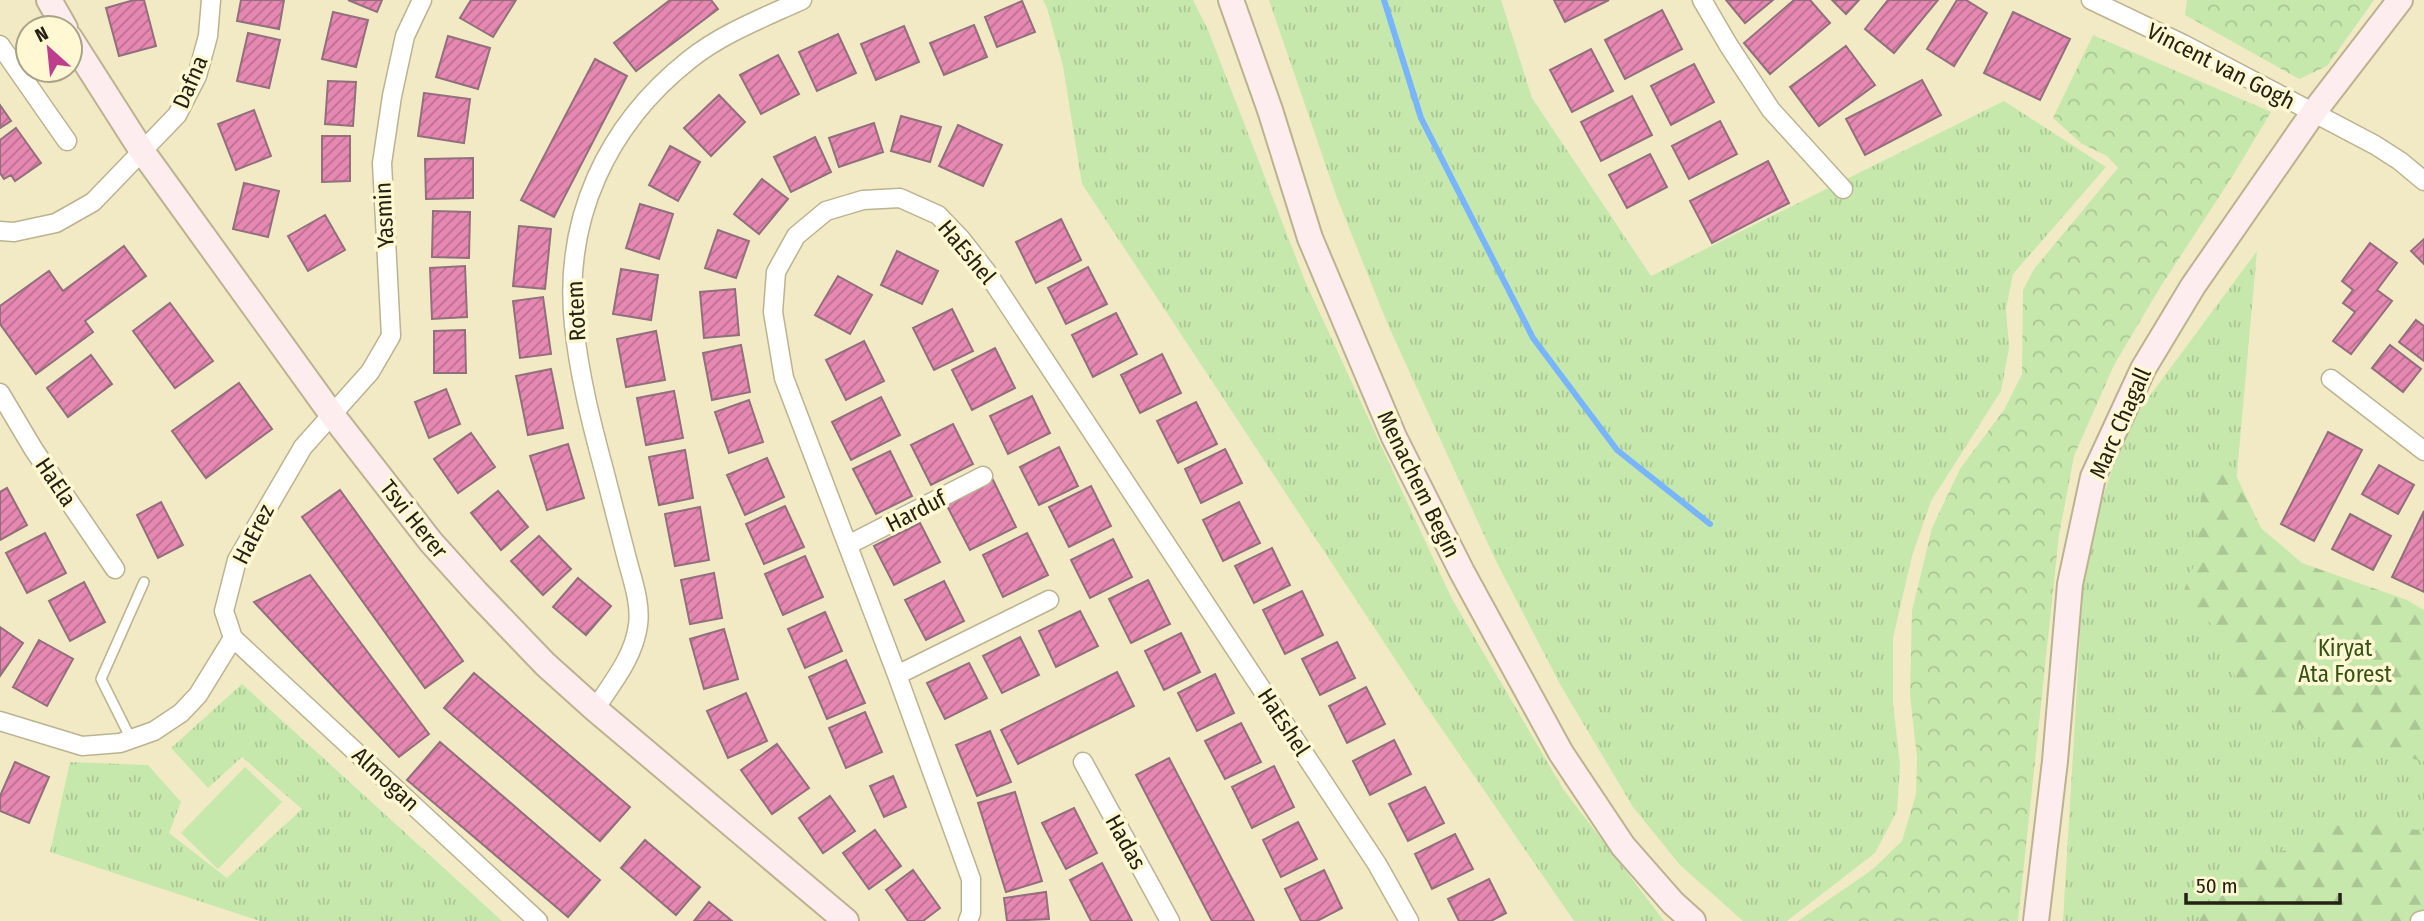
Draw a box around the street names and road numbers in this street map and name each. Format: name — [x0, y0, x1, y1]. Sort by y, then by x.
street label: Vincent van Gogh — [2142, 17, 2300, 115]
street label: Dafna — [166, 51, 214, 113]
street label: Yasmin — [368, 181, 400, 249]
street label: HaEshel — [932, 214, 1002, 290]
street label: Rotem — [560, 280, 592, 342]
street label: Marc Chagall — [2083, 363, 2157, 483]
street label: Menachem Begin — [1371, 406, 1467, 562]
street label: HaEla — [30, 452, 82, 512]
street label: Tsvi Herer — [374, 474, 454, 564]
street label: Harduf — [881, 483, 953, 538]
street label: HaErez — [226, 499, 280, 569]
street label: HaEshel — [1252, 683, 1316, 761]
street label: Almogan — [347, 741, 425, 817]
street label: Hadas — [1100, 810, 1153, 875]

